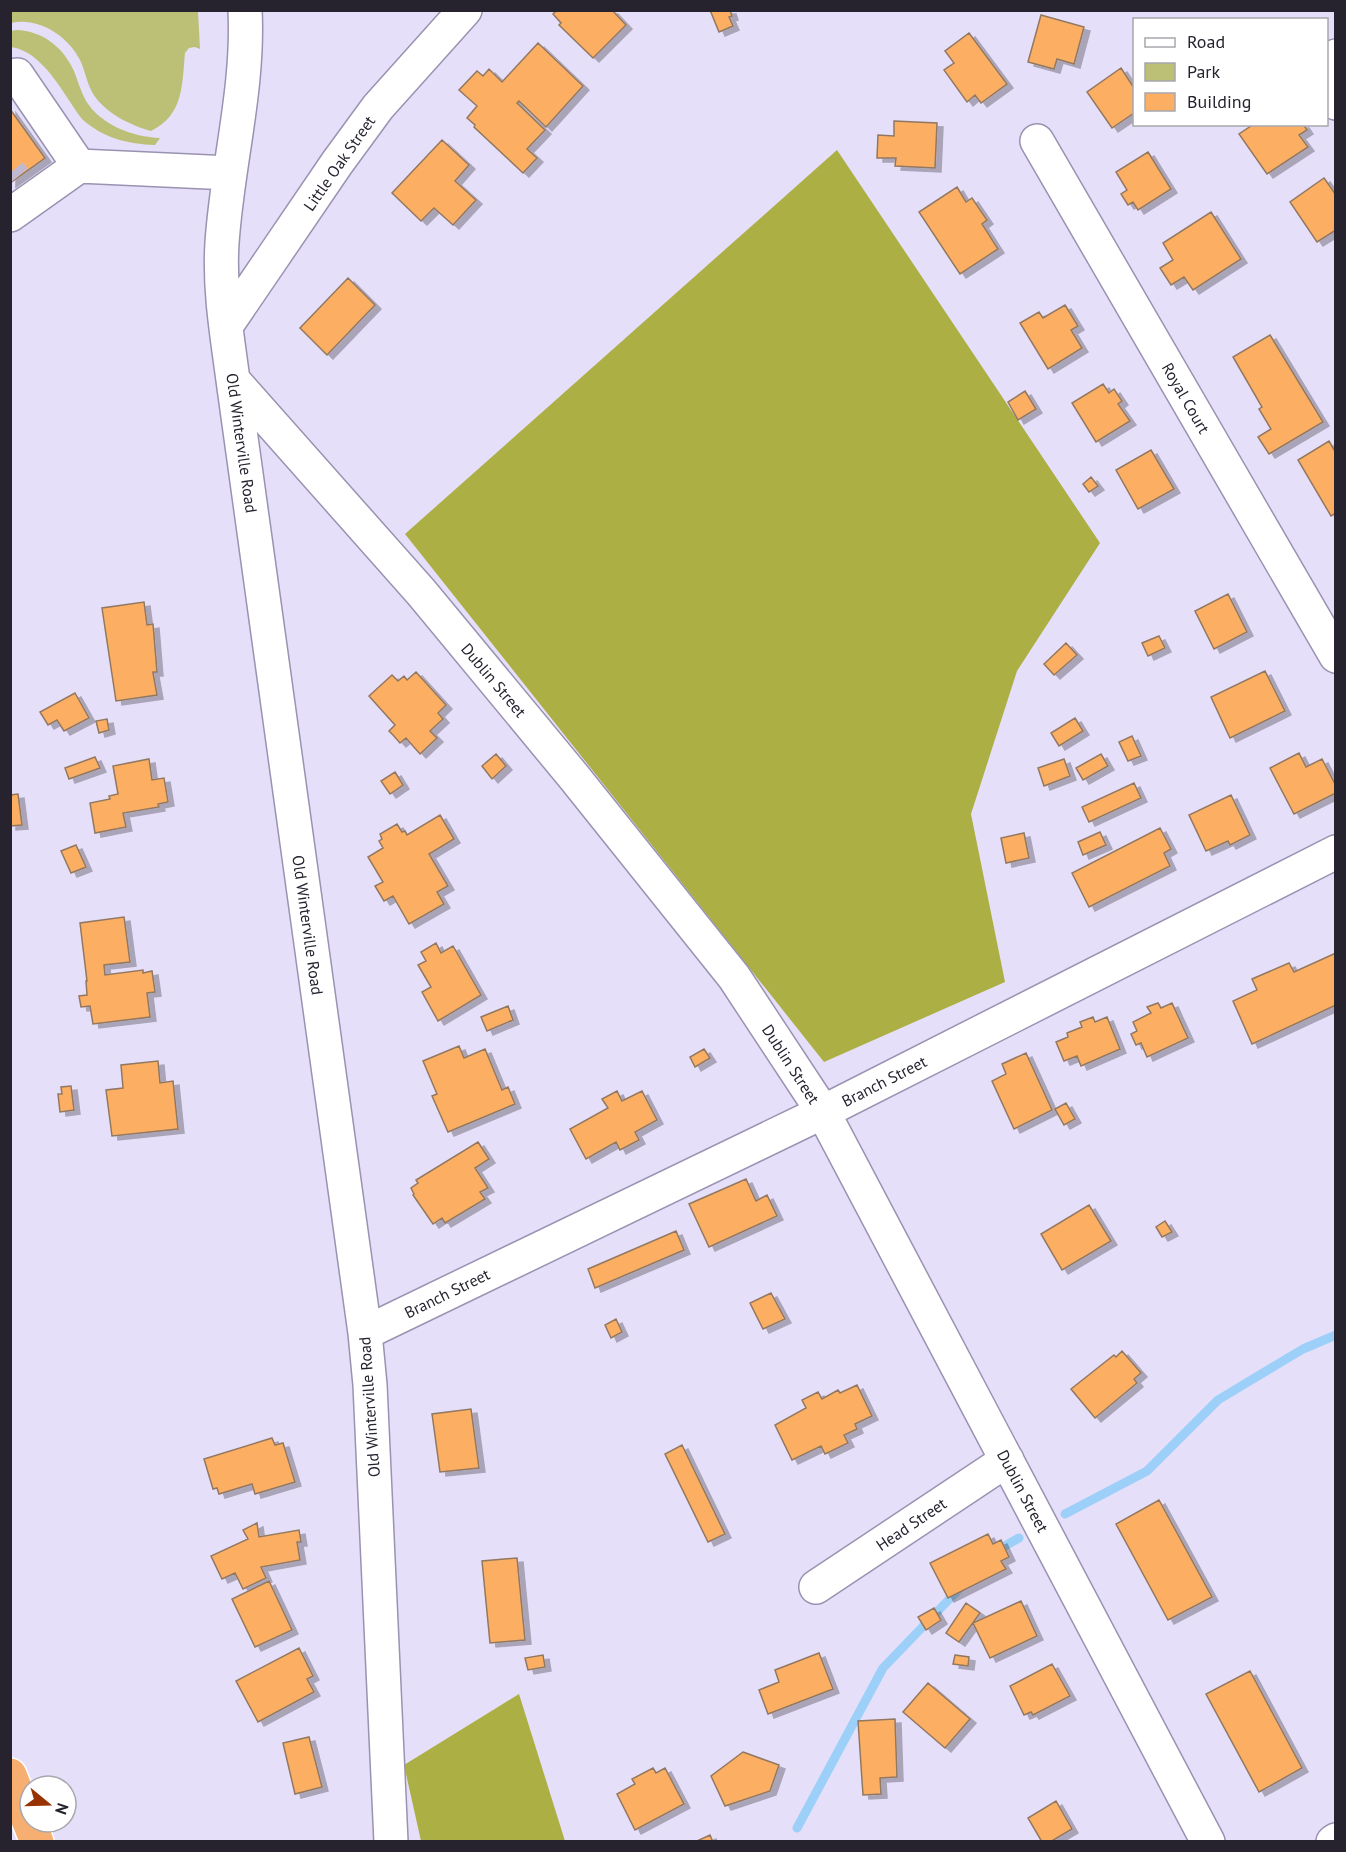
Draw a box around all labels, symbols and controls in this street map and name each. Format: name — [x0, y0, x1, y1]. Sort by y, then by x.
legend — [1133, 18, 1328, 126]
text: Road — [1187, 30, 1225, 53]
text: Park — [1187, 60, 1220, 83]
text: Building — [1187, 90, 1251, 113]
street label: Little Oak Street — [299, 111, 380, 214]
street label: Royal Court — [1158, 359, 1215, 438]
street label: Old Winterville Road — [222, 372, 262, 514]
street label: Dublin Street — [457, 639, 531, 722]
street label: Old Winterville Road — [288, 854, 328, 996]
street label: Dublin Street — [758, 1021, 824, 1108]
street label: Branch Street — [838, 1051, 930, 1111]
street label: Branch Street — [401, 1263, 494, 1322]
street label: Old Winterville Road — [354, 1336, 384, 1478]
street label: Dublin Street — [993, 1446, 1053, 1536]
street label: Head Street — [872, 1493, 950, 1555]
north arrow — [18, 1774, 78, 1834]
text: N — [51, 1801, 73, 1817]

